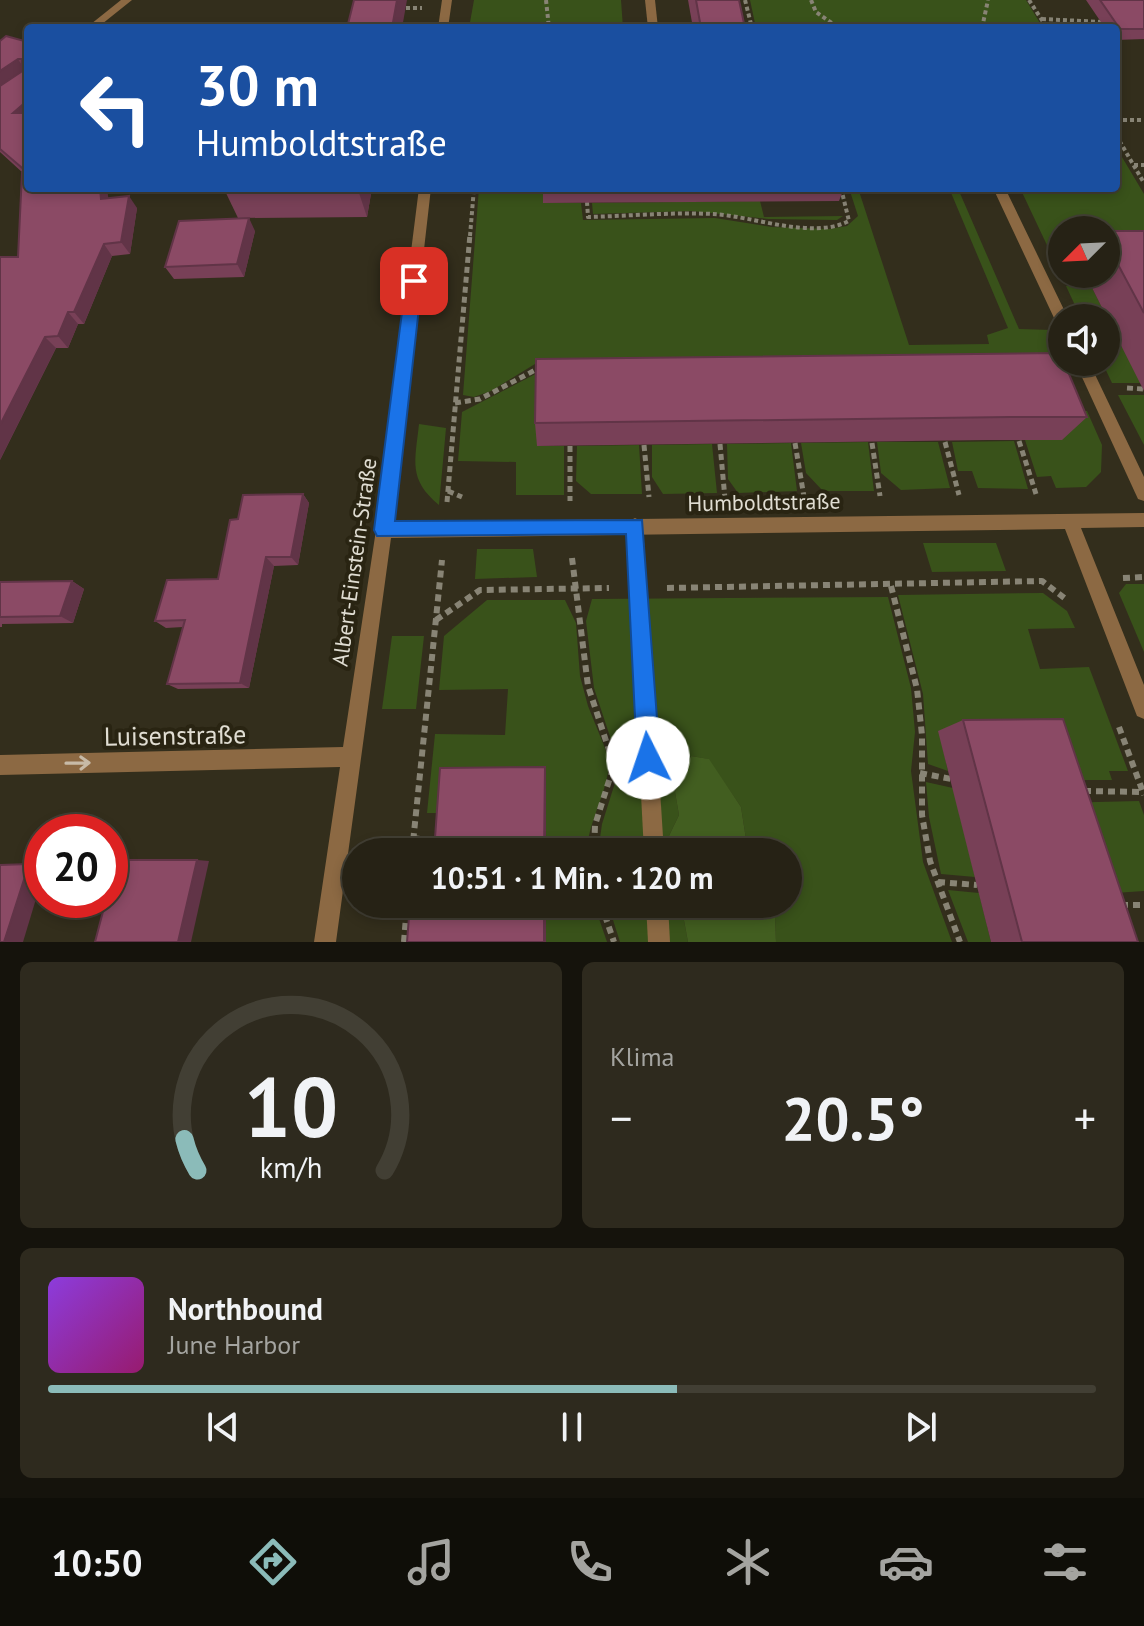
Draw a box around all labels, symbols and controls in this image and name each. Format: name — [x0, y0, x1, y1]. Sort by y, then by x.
text: 30 m — [196, 49, 319, 121]
icon: left — [64, 56, 168, 160]
text: Humboldtstraße — [196, 119, 447, 166]
north arrow — [1048, 216, 1120, 288]
map controls — [1048, 216, 1120, 376]
pin — [380, 247, 448, 315]
icon: arrive — [392, 259, 436, 303]
button: sound — [1048, 304, 1120, 376]
street label: Albert-Einstein-Straße — [326, 456, 382, 668]
street label: Humboldtstraße — [687, 487, 841, 517]
position arrow — [606, 716, 690, 800]
street label: Luisenstraße — [104, 717, 246, 753]
one-way arrow — [64, 755, 91, 771]
speed limit sign: 20 — [24, 814, 128, 918]
text: 10:51 · 1 Min. · 120 m — [431, 858, 713, 897]
text: Klima — [610, 1040, 674, 1073]
text: 10 — [244, 1052, 338, 1160]
text: 20.5° — [781, 1079, 925, 1157]
text: − — [610, 1089, 632, 1146]
text: + — [1074, 1089, 1096, 1146]
text: km/h — [260, 1149, 322, 1186]
text: Northbound — [168, 1289, 323, 1328]
text: June Harbor — [168, 1328, 300, 1361]
icon: previous — [201, 1405, 245, 1449]
icon: pause — [550, 1405, 594, 1449]
icon: next — [899, 1405, 943, 1449]
icon: directions — [245, 1534, 301, 1590]
icon: music — [403, 1534, 459, 1590]
icon: phone — [562, 1534, 618, 1590]
icon: climate — [720, 1534, 776, 1590]
icon: car — [878, 1534, 934, 1590]
icon: filters — [1037, 1534, 1093, 1590]
text: 10:50 — [51, 1539, 143, 1586]

